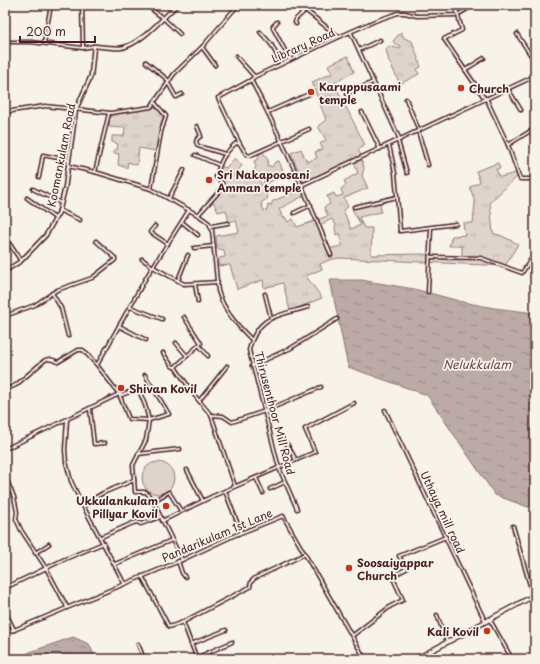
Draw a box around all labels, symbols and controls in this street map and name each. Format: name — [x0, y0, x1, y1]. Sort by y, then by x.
scale bar — [20, 18, 95, 44]
text: 200 m — [26, 22, 66, 40]
street label: Library Road — [269, 23, 338, 67]
place label: Karuppusaami temple — [319, 78, 401, 108]
place label: Church — [469, 80, 509, 97]
marker: Church — [456, 83, 466, 93]
marker: Karuppusaami temple — [306, 87, 316, 97]
street label: Koomankulam Road — [43, 101, 80, 208]
place label: Sri Nakapoosani Amman temple — [216, 166, 310, 196]
marker: Sri Nakapoosani Amman temple — [204, 175, 214, 185]
street label: Thirusenthoor Mill Road — [250, 349, 300, 477]
water label: Nelukkulam — [443, 355, 512, 373]
place label: Shivan Kovil — [129, 380, 197, 397]
marker: Shivan Kovil — [116, 383, 126, 393]
street label: Uthaya mill road — [416, 468, 470, 556]
place label: Ukkulankulam Pillyar Kovil — [76, 492, 158, 522]
marker: Ukkulankulam Pillyar Kovil — [161, 501, 171, 511]
street label: Pandarikulam 1st Lane — [159, 504, 275, 566]
place label: Soosaiyappar Church — [357, 554, 434, 584]
marker: Soosaiyappar Church — [344, 563, 354, 573]
place label: Kali Kovil — [427, 623, 479, 640]
marker: Kali Kovil — [482, 626, 492, 636]

